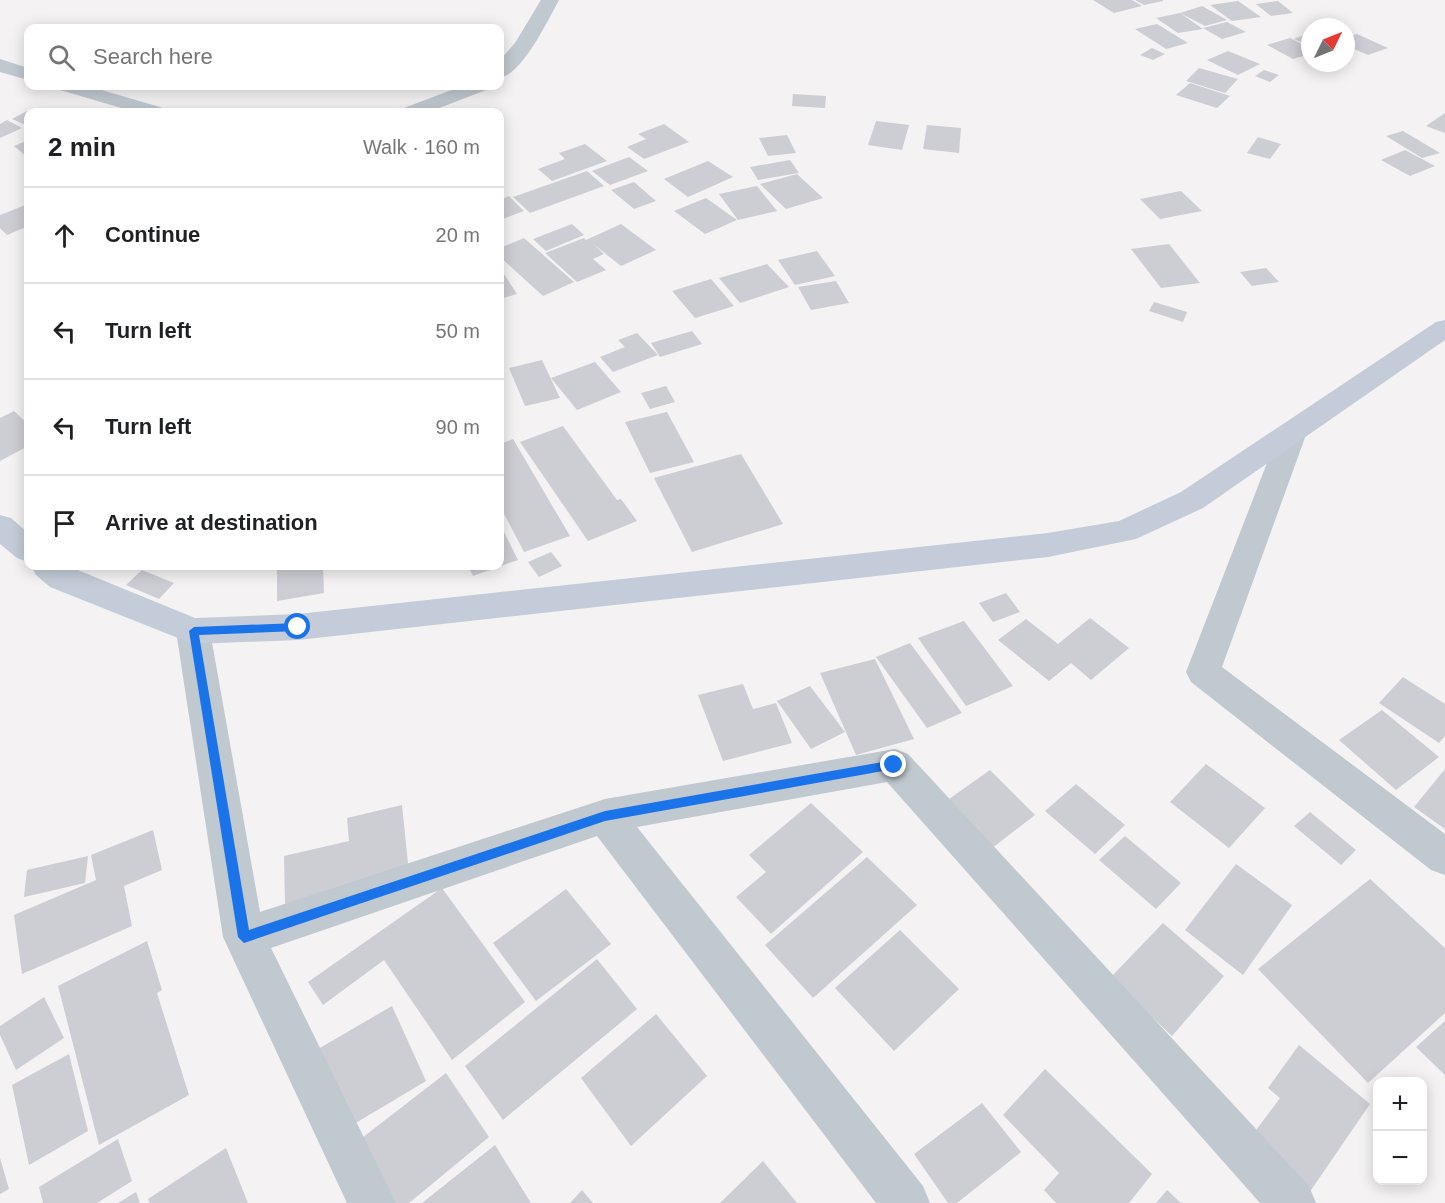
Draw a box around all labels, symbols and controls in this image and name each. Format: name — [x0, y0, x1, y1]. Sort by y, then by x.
north arrow — [1301, 18, 1355, 72]
search box — [24, 24, 504, 90]
icon: search — [45, 41, 78, 74]
text: Search here — [93, 44, 213, 69]
text: 2 min — [48, 132, 116, 162]
text: Walk · 160 m — [363, 136, 480, 158]
icon: ahead — [48, 219, 81, 252]
text: Continue — [105, 222, 200, 247]
text: 20 m — [436, 224, 480, 246]
icon: left — [48, 315, 81, 348]
text: Turn left — [105, 318, 191, 343]
text: 50 m — [436, 320, 480, 342]
icon: left — [48, 411, 81, 444]
text: Turn left — [105, 414, 191, 439]
text: 90 m — [436, 416, 480, 438]
icon: arrive — [48, 507, 81, 540]
text: Arrive at destination — [105, 510, 318, 535]
route start — [284, 613, 310, 639]
route end — [880, 751, 906, 777]
map controls — [1373, 1077, 1427, 1185]
button: + — [1373, 1077, 1427, 1131]
button: − — [1373, 1131, 1427, 1185]

